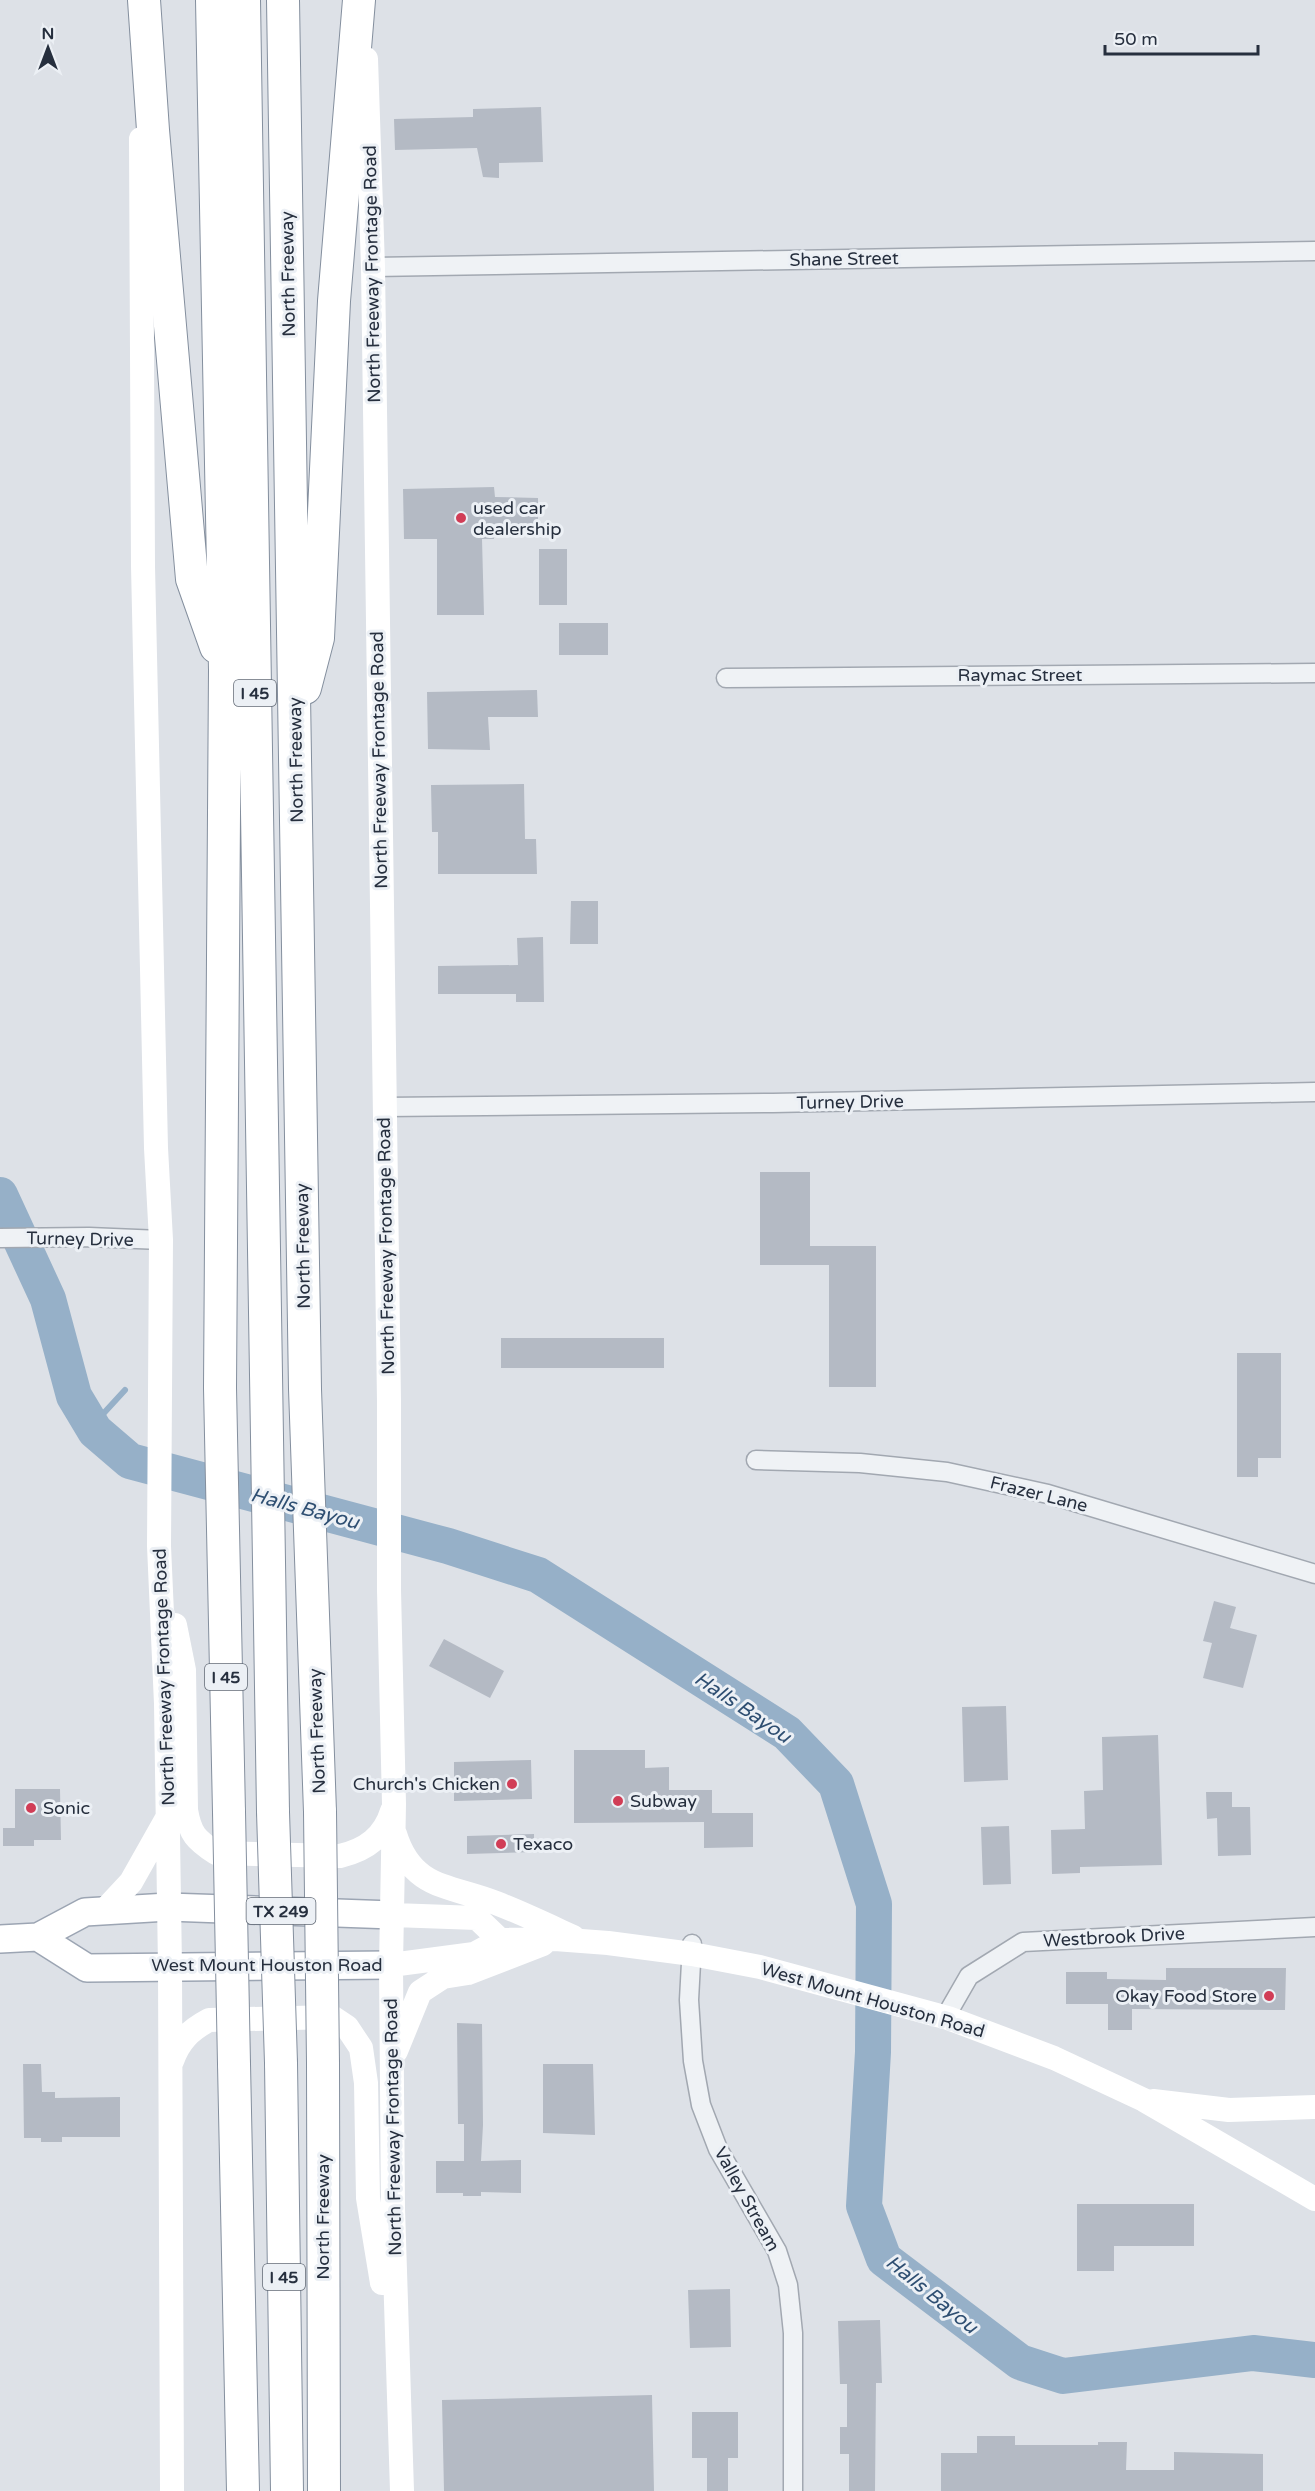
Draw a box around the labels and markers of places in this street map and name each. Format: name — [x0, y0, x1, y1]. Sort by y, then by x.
place label: used car dealership — [473, 497, 562, 540]
marker: used car dealership — [454, 511, 468, 525]
place label: Church's Chicken — [353, 1773, 500, 1795]
marker: Church's Chicken — [505, 1777, 519, 1791]
place label: Subway — [630, 1790, 697, 1812]
marker: Subway — [611, 1794, 625, 1808]
place label: Sonic — [43, 1797, 90, 1819]
marker: Sonic — [24, 1801, 38, 1815]
place label: Texaco — [513, 1833, 573, 1855]
marker: Texaco — [494, 1837, 508, 1851]
place label: Okay Food Store — [1115, 1985, 1257, 2007]
marker: Okay Food Store — [1262, 1989, 1276, 2003]

